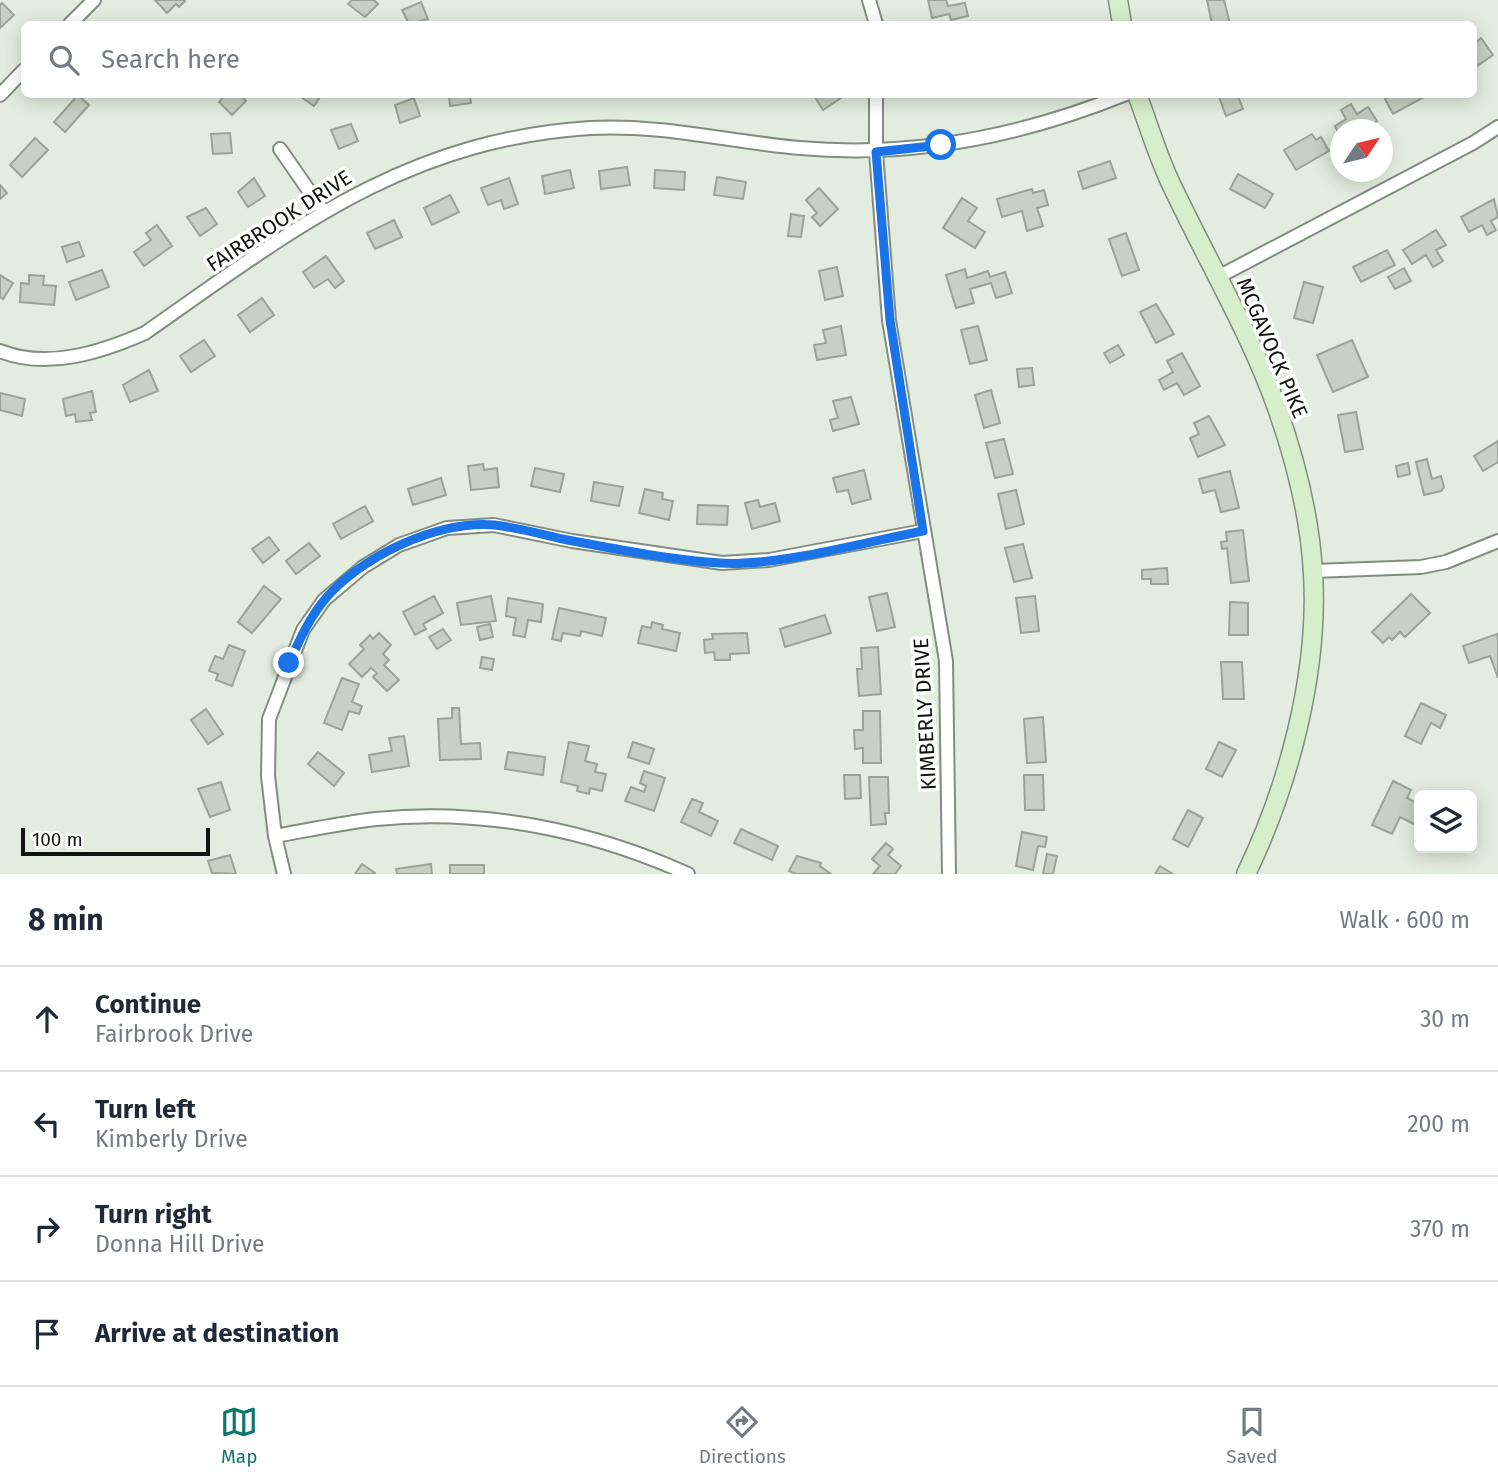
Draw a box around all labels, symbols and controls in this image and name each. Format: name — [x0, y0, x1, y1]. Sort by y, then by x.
search box — [21, 21, 1477, 98]
icon: search — [45, 41, 83, 79]
text: Search here — [101, 44, 240, 75]
north arrow — [1330, 119, 1393, 182]
route start — [925, 129, 956, 160]
street label: FAIRBROOK DRIVE — [202, 164, 356, 278]
street label: MCGAVOCK PIKE — [1231, 274, 1313, 422]
street label: KIMBERLY DRIVE — [908, 637, 942, 791]
route end — [273, 647, 304, 678]
map controls — [1414, 790, 1477, 853]
button: layers — [1414, 790, 1477, 853]
scale bar — [21, 825, 210, 857]
text: 100 m — [32, 828, 83, 851]
text: 8 min — [28, 902, 104, 938]
text: Walk · 600 m — [1339, 906, 1470, 934]
text: Continue — [95, 989, 201, 1020]
icon: ahead — [28, 1000, 66, 1038]
text: 30 m — [1420, 1005, 1470, 1033]
text: Fairbrook Drive — [95, 1020, 253, 1048]
text: Turn left — [95, 1094, 196, 1125]
icon: left — [28, 1105, 66, 1143]
text: 200 m — [1407, 1110, 1470, 1138]
text: Kimberly Drive — [95, 1125, 248, 1153]
text: Turn right — [95, 1199, 212, 1230]
icon: right — [28, 1210, 66, 1248]
text: 370 m — [1410, 1215, 1470, 1243]
text: Donna Hill Drive — [95, 1230, 264, 1258]
icon: arrive — [28, 1315, 66, 1353]
text: Arrive at destination — [95, 1318, 339, 1349]
tab: Map — [220, 1403, 258, 1468]
tab: Directions — [699, 1403, 786, 1468]
tab: Saved — [1226, 1403, 1278, 1468]

